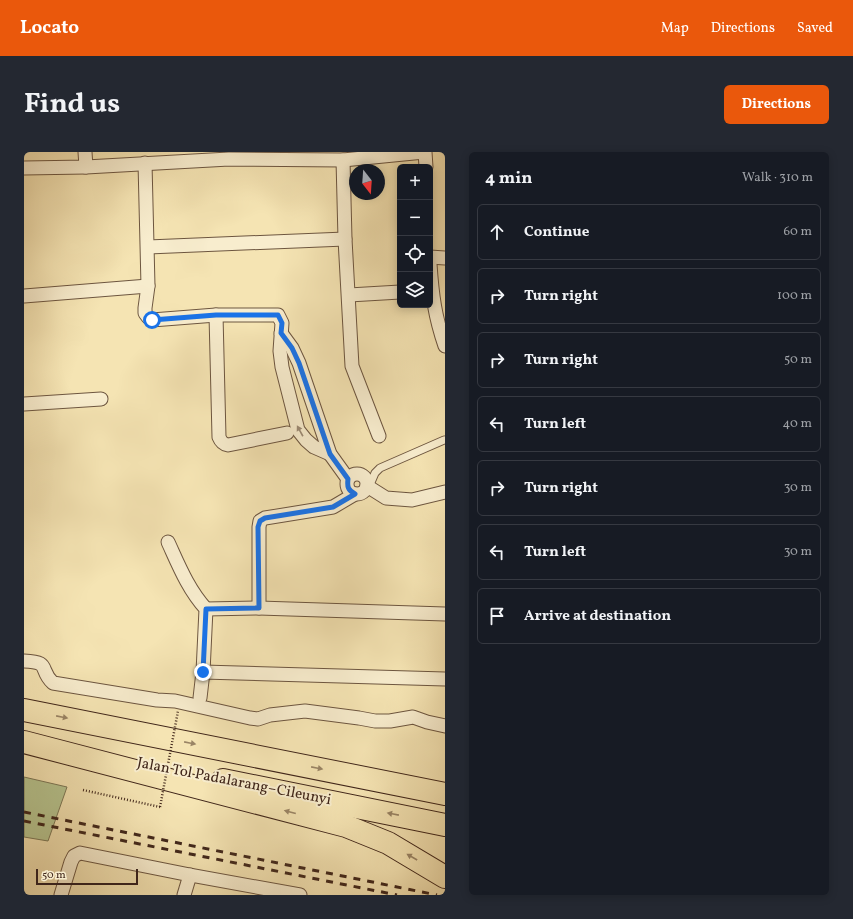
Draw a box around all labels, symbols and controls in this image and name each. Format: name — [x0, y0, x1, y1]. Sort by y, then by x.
text: Locato — [20, 15, 79, 41]
text: Map — [661, 19, 689, 38]
text: Directions — [711, 19, 775, 38]
text: Saved — [797, 19, 833, 38]
text: Find us — [24, 85, 120, 124]
button: Directions — [724, 85, 829, 124]
north arrow — [349, 164, 385, 200]
map controls — [397, 164, 433, 308]
button: + — [397, 164, 433, 200]
text: 4 min — [485, 167, 532, 190]
text: Walk · 310 m — [742, 169, 813, 187]
button: − — [397, 200, 433, 236]
icon: ahead — [486, 221, 508, 243]
text: Continue — [524, 222, 589, 243]
text: 60 m — [784, 223, 812, 241]
button: locate — [397, 236, 433, 272]
button: layers — [397, 272, 433, 308]
icon: right — [486, 285, 508, 307]
text: Turn right — [524, 286, 598, 307]
text: 100 m — [777, 287, 812, 305]
route start — [143, 311, 161, 329]
icon: right — [486, 349, 508, 371]
text: Turn right — [524, 350, 598, 371]
text: 50 m — [784, 351, 812, 369]
icon: left — [486, 413, 508, 435]
text: Turn left — [524, 414, 586, 435]
text: 40 m — [783, 415, 812, 433]
one-way arrow — [297, 425, 303, 437]
icon: right — [486, 477, 508, 499]
text: Turn right — [524, 478, 598, 499]
text: 30 m — [784, 479, 812, 497]
icon: left — [486, 541, 508, 563]
text: Turn left — [524, 542, 586, 563]
text: 30 m — [784, 543, 812, 561]
icon: arrive — [486, 605, 508, 627]
text: Arrive at destination — [524, 606, 671, 627]
route end — [194, 663, 212, 681]
one-way arrow — [56, 715, 68, 721]
one-way arrow — [184, 740, 196, 746]
street label: Jalan Tol Padalarang–Cileunyi — [135, 753, 333, 811]
one-way arrow — [311, 766, 323, 772]
one-way arrow — [284, 808, 297, 814]
one-way arrow — [387, 811, 399, 817]
one-way arrow — [406, 854, 417, 861]
scale bar — [36, 867, 138, 886]
text: 50 m — [42, 868, 66, 883]

